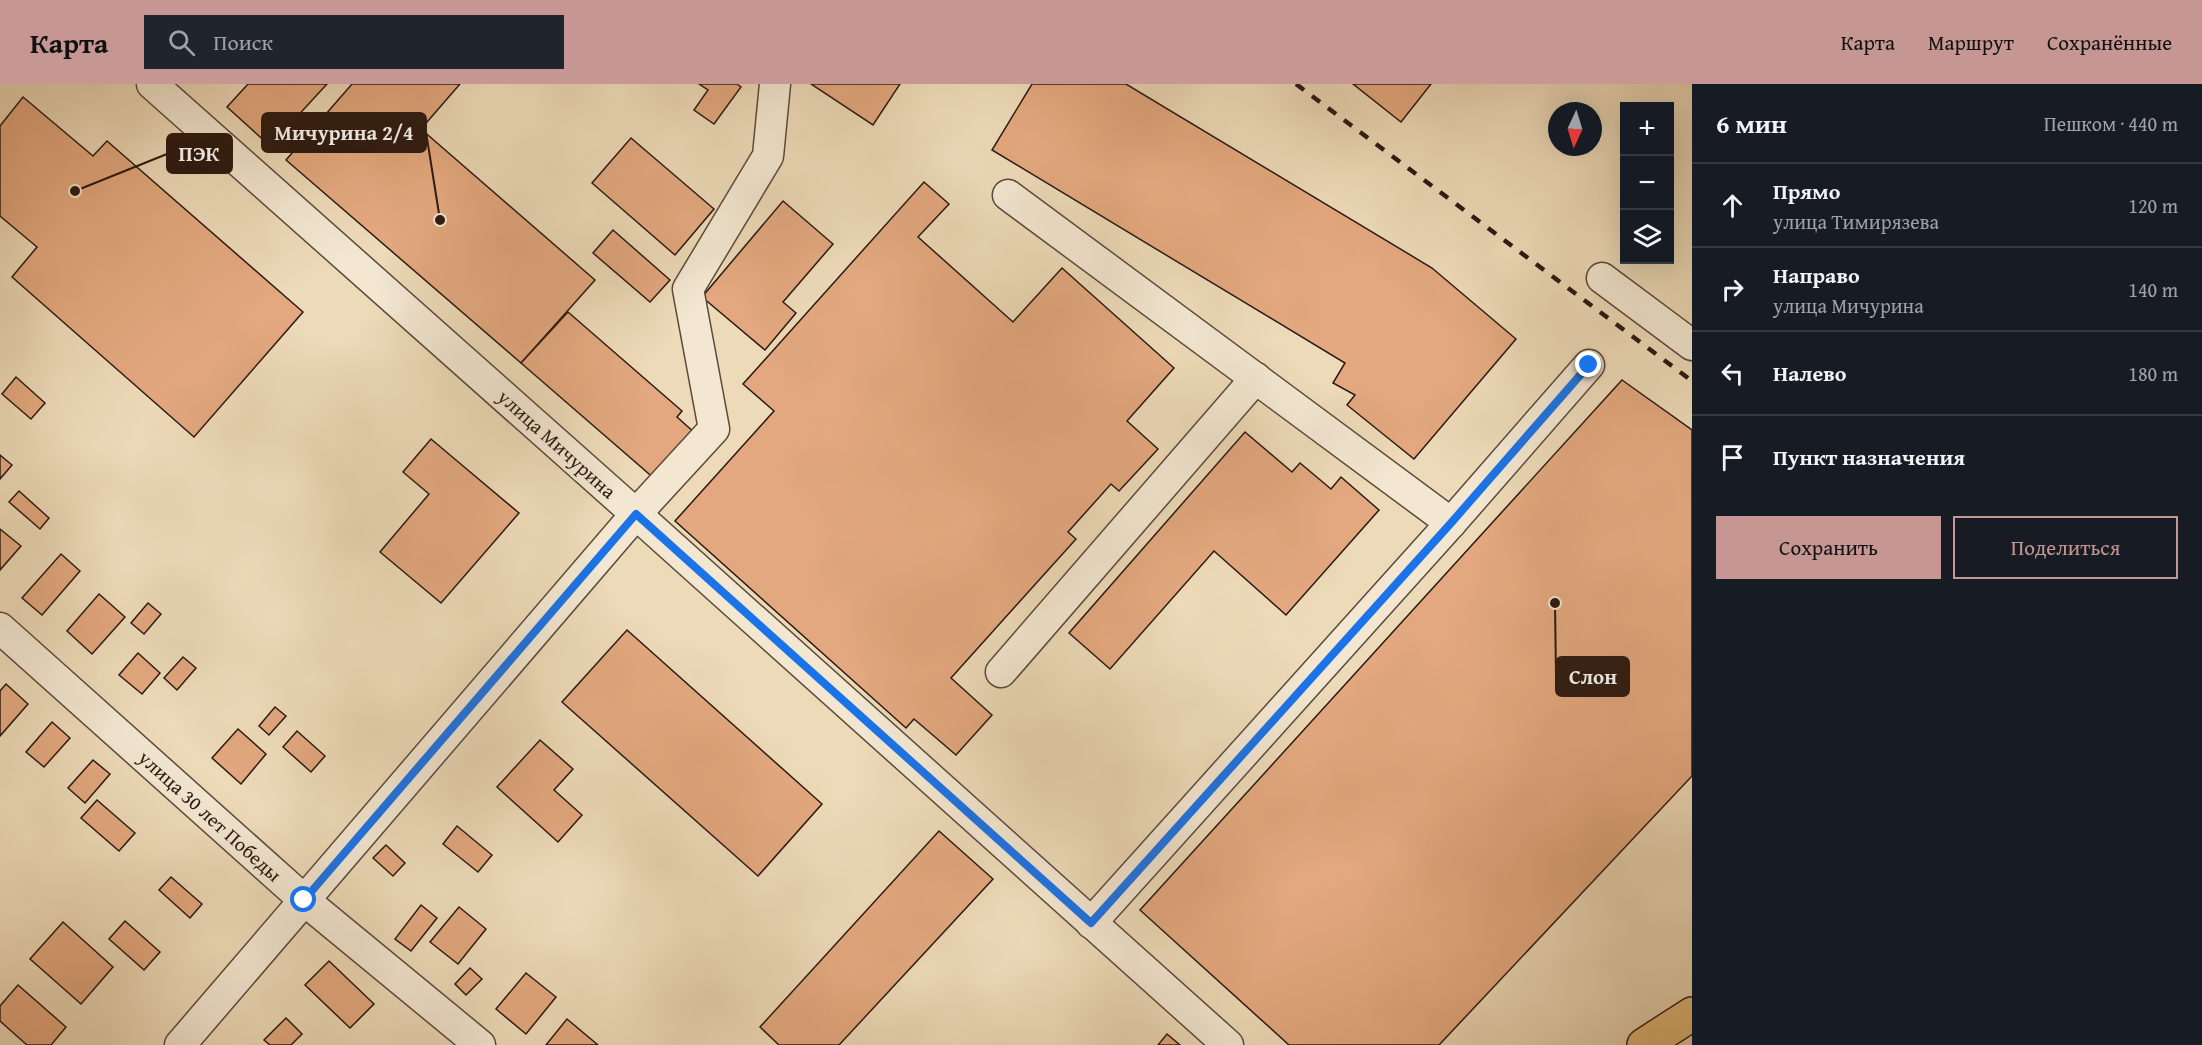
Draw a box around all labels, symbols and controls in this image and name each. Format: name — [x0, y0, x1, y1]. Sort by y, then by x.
search box — [144, 15, 564, 69]
text: Карта — [30, 22, 108, 63]
icon: search — [165, 26, 198, 59]
text: Поиск — [213, 26, 273, 58]
text: Карта — [1841, 27, 1895, 58]
text: Маршрут — [1928, 27, 2014, 58]
text: Сохранённые — [2047, 27, 2172, 58]
north arrow — [1548, 102, 1602, 156]
map controls — [1620, 102, 1674, 264]
button: + — [1620, 102, 1674, 156]
text: 6 мин — [1716, 104, 1787, 143]
text: Пешком · 440 m — [2044, 109, 2178, 138]
callout: Мичурина 2/4 — [262, 113, 426, 152]
text: Мичурина 2/4 — [274, 117, 414, 148]
callout: ПЭК — [167, 134, 232, 173]
text: ПЭК — [179, 138, 220, 169]
button: − — [1620, 156, 1674, 210]
text: Прямо — [1773, 175, 1840, 207]
icon: ahead — [1716, 189, 1749, 222]
text: 120 m — [2128, 191, 2178, 220]
text: улица Тимирязева — [1773, 207, 1939, 236]
button: layers — [1620, 210, 1674, 264]
text: Направо — [1773, 259, 1860, 291]
icon: right — [1716, 273, 1749, 306]
text: 140 m — [2128, 275, 2178, 304]
text: улица Мичурина — [1773, 291, 1924, 320]
route end — [1575, 351, 1601, 377]
icon: left — [1716, 357, 1749, 390]
text: Налево — [1773, 357, 1846, 389]
text: 180 m — [2128, 359, 2178, 388]
street label: улица Мичурина — [491, 382, 623, 505]
icon: arrive — [1716, 441, 1749, 474]
text: Пункт назначения — [1773, 441, 1965, 473]
button: Сохранить — [1716, 516, 1941, 579]
button: Поделиться — [1953, 516, 2178, 579]
callout: Слон — [1556, 657, 1629, 696]
text: Слон — [1569, 661, 1617, 692]
street label: улица 30 лет Победы — [131, 743, 288, 888]
route start — [290, 886, 316, 912]

